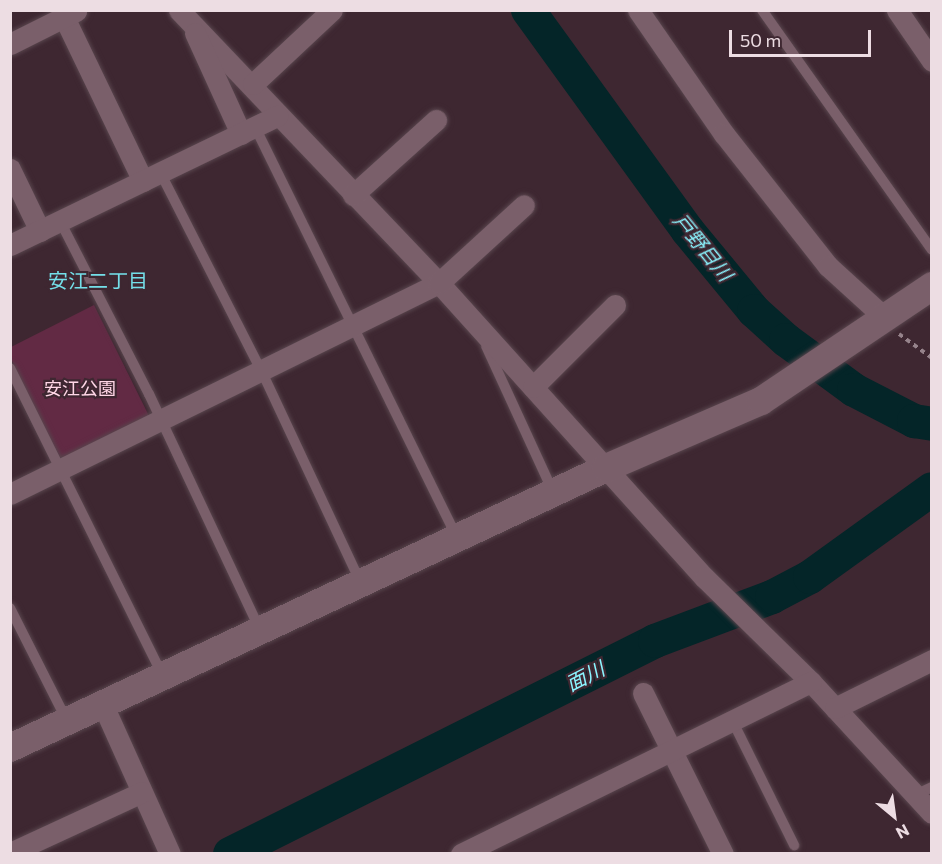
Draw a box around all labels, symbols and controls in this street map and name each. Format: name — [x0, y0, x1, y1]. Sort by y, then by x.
scale bar — [732, 18, 874, 56]
text: 50 m — [740, 29, 781, 51]
water label: 戸野目川 — [669, 208, 737, 286]
district label: 安江二丁目 — [48, 268, 148, 292]
park label: 安江公園 — [44, 377, 116, 399]
water label: 面川 — [562, 656, 608, 696]
north arrow — [864, 786, 924, 846]
text: N — [893, 821, 913, 843]

